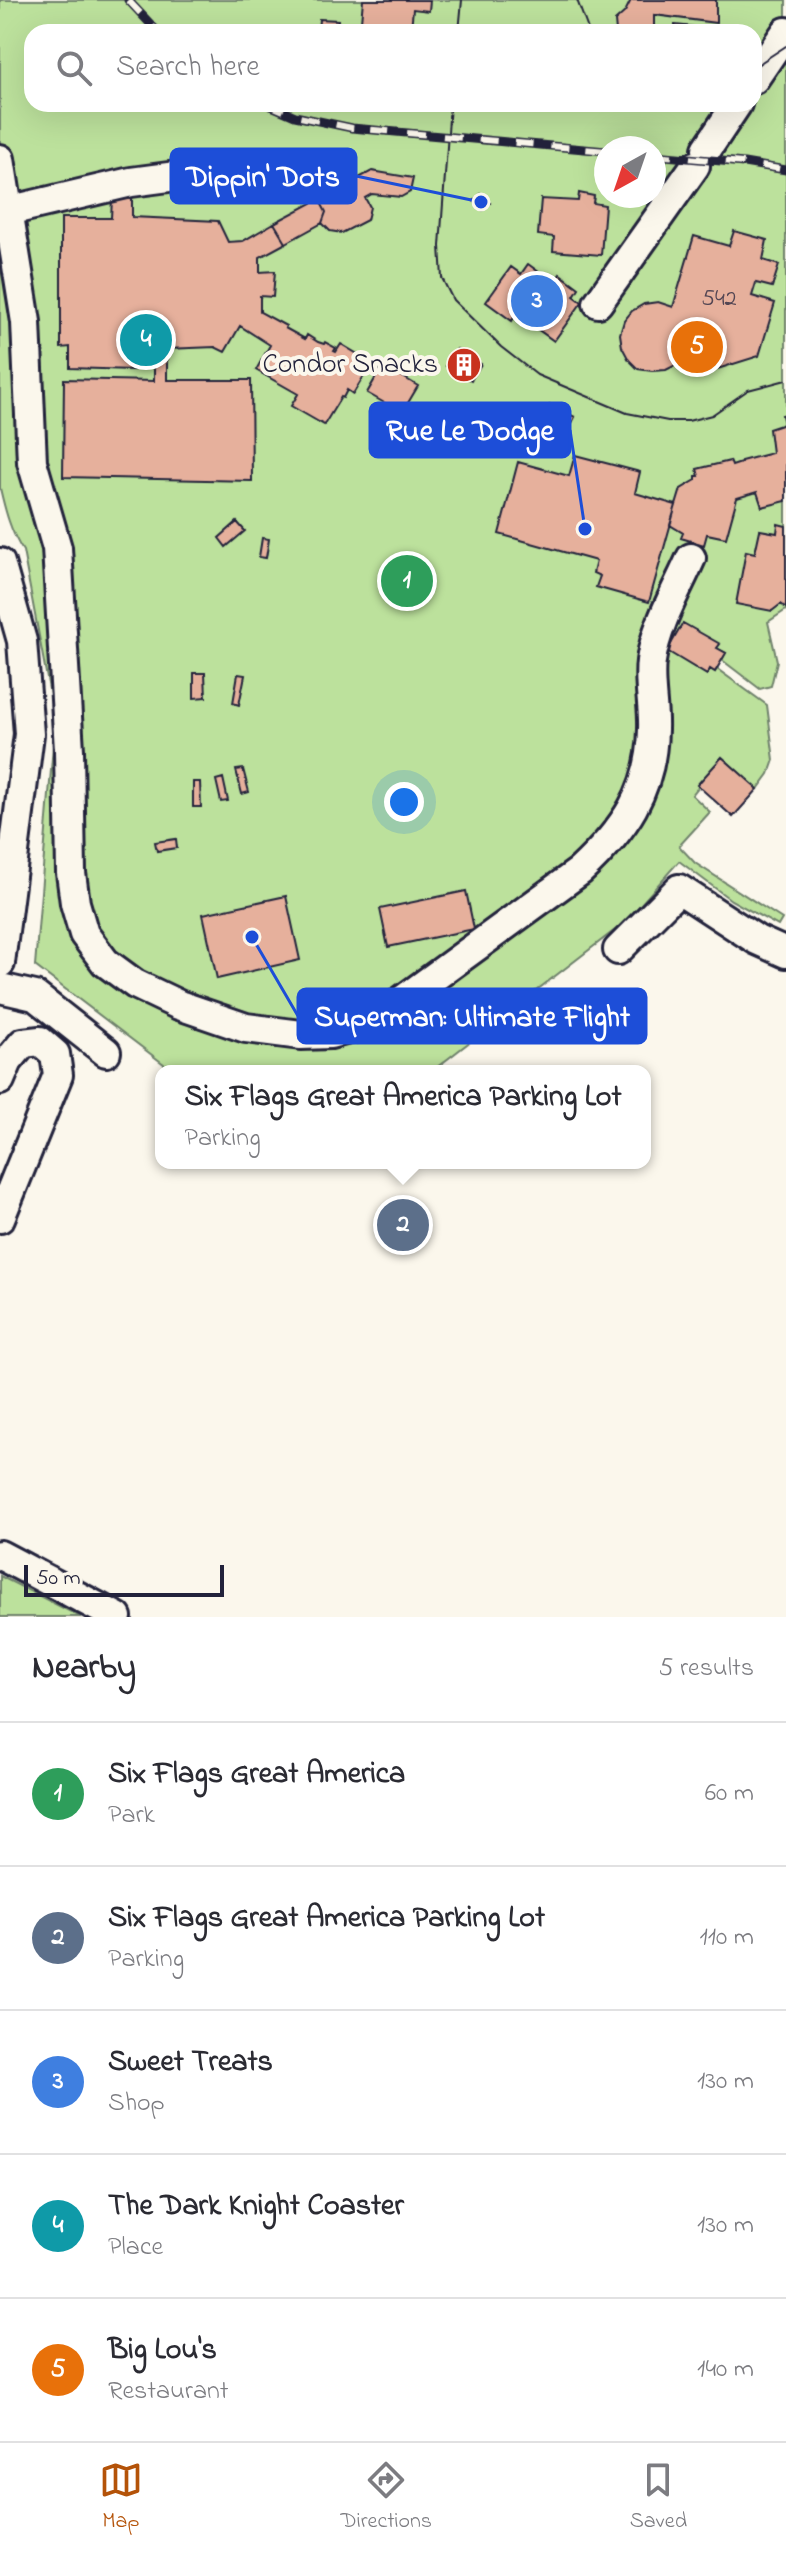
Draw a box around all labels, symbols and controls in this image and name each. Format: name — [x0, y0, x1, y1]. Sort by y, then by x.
search box — [24, 24, 762, 112]
icon: search — [52, 46, 96, 90]
text: Search here — [116, 46, 260, 90]
north arrow — [594, 136, 666, 208]
callout: Dippin' Dots — [171, 149, 356, 203]
text: Dippin' Dots — [184, 157, 340, 201]
pin: 3 — [511, 271, 563, 331]
house number: 542 — [701, 282, 737, 317]
pin: 4 — [120, 310, 172, 370]
pin: 5 — [671, 317, 723, 377]
place label: Condor Snacks — [262, 345, 438, 386]
building icon: Condor Snacks — [445, 346, 483, 384]
callout: Rue Le Dodge — [370, 403, 570, 457]
text: Rue Le Dodge — [386, 411, 556, 456]
pin: 1 — [381, 551, 433, 611]
your location — [384, 782, 424, 822]
callout: Superman: Ultimate Flight — [298, 989, 646, 1043]
text: Superman: Ultimate Flight — [314, 997, 631, 1042]
popup — [155, 1065, 651, 1169]
text: Six Flags Great America Parking Lot — [185, 1076, 621, 1120]
text: Parking — [185, 1120, 261, 1158]
pin: 2 — [377, 1195, 429, 1255]
scale bar — [24, 1561, 224, 1597]
text: 50 m — [36, 1563, 81, 1595]
text: Nearby — [32, 1644, 136, 1694]
text: 5 results — [659, 1650, 754, 1688]
text: Six Flags Great America — [108, 1753, 405, 1797]
text: 1 — [54, 1775, 62, 1813]
text: 60 m — [705, 1775, 754, 1813]
text: Park — [108, 1797, 155, 1835]
text: Six Flags Great America Parking Lot — [108, 1897, 545, 1941]
text: 2 — [52, 1919, 64, 1957]
text: 110 m — [700, 1919, 754, 1957]
text: Parking — [108, 1941, 184, 1979]
text: Sweet Treats — [108, 2041, 273, 2085]
text: 3 — [53, 2063, 63, 2101]
text: 130 m — [697, 2063, 754, 2101]
text: Shop — [108, 2085, 165, 2123]
text: The Dark Knight Coaster — [108, 2185, 404, 2229]
text: 4 — [53, 2207, 63, 2245]
text: 130 m — [697, 2207, 754, 2245]
text: Place — [108, 2229, 163, 2267]
text: Big Lou's — [108, 2329, 217, 2373]
text: 5 — [51, 2351, 65, 2389]
text: 140 m — [697, 2351, 754, 2389]
text: Restaurant — [108, 2373, 228, 2411]
tab: Map — [99, 2458, 143, 2538]
tab: Directions — [341, 2458, 432, 2538]
tab: Saved — [630, 2458, 687, 2538]

